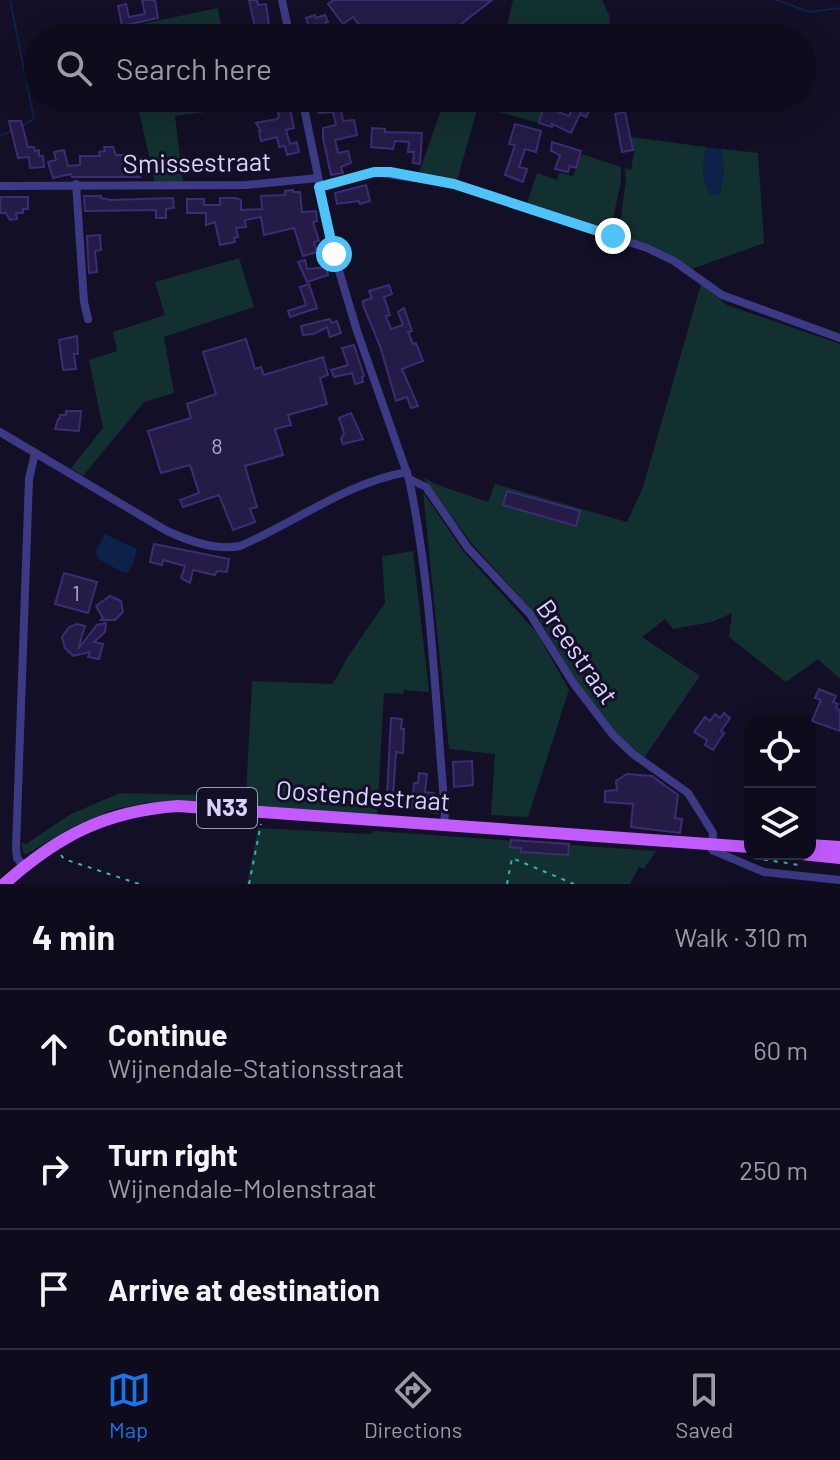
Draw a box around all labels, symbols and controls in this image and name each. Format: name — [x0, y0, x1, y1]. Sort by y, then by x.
search box — [24, 24, 816, 112]
icon: search — [52, 46, 96, 90]
text: Search here — [116, 50, 272, 86]
street label: Smissestraat — [122, 145, 272, 178]
route end — [595, 218, 631, 254]
route start — [316, 236, 352, 272]
house number: 8 — [211, 432, 223, 458]
house number: 1 — [72, 579, 80, 605]
street label: Breestraat — [531, 593, 625, 709]
map controls — [744, 716, 816, 860]
button: locate — [744, 716, 816, 788]
street label: Oostendestraat — [275, 773, 451, 816]
road number: N33 — [197, 788, 257, 828]
button: layers — [744, 788, 816, 860]
text: 4 min — [32, 916, 115, 957]
text: Walk · 310 m — [675, 921, 808, 952]
text: Continue — [108, 1016, 228, 1052]
icon: ahead — [32, 1027, 76, 1071]
text: 60 m — [753, 1034, 808, 1065]
text: Wijnendale-Stationsstraat — [108, 1052, 404, 1083]
text: Turn right — [108, 1136, 238, 1172]
icon: right — [32, 1147, 76, 1191]
text: 250 m — [739, 1154, 808, 1185]
text: Wijnendale-Molenstraat — [108, 1172, 377, 1203]
icon: arrive — [32, 1267, 76, 1311]
text: Arrive at destination — [108, 1271, 380, 1307]
tab: Map — [107, 1368, 151, 1442]
tab: Directions — [364, 1368, 462, 1442]
tab: Saved — [676, 1368, 733, 1442]

